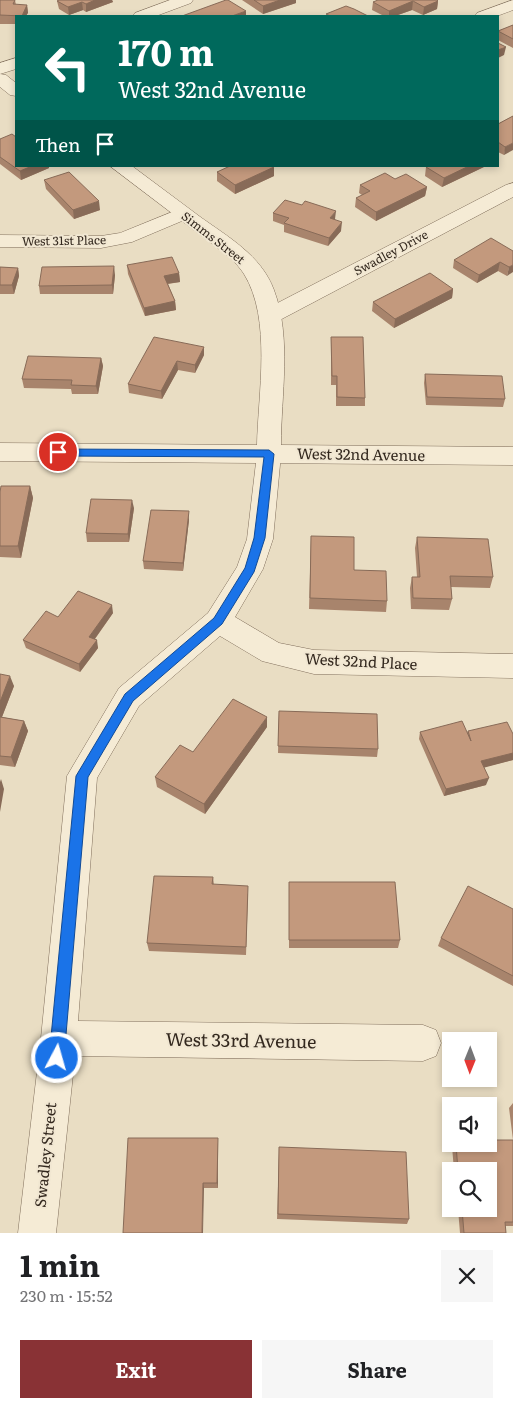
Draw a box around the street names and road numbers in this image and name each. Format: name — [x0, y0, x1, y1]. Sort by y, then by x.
street label: Simms Street — [178, 207, 249, 268]
street label: Swadley Drive — [350, 225, 431, 279]
street label: West 31st Place — [22, 230, 106, 250]
street label: West 32nd Avenue — [297, 441, 426, 466]
street label: West 32nd Place — [304, 646, 418, 675]
street label: West 33rd Avenue — [165, 1025, 317, 1054]
street label: Swadley Street — [28, 1101, 61, 1209]

